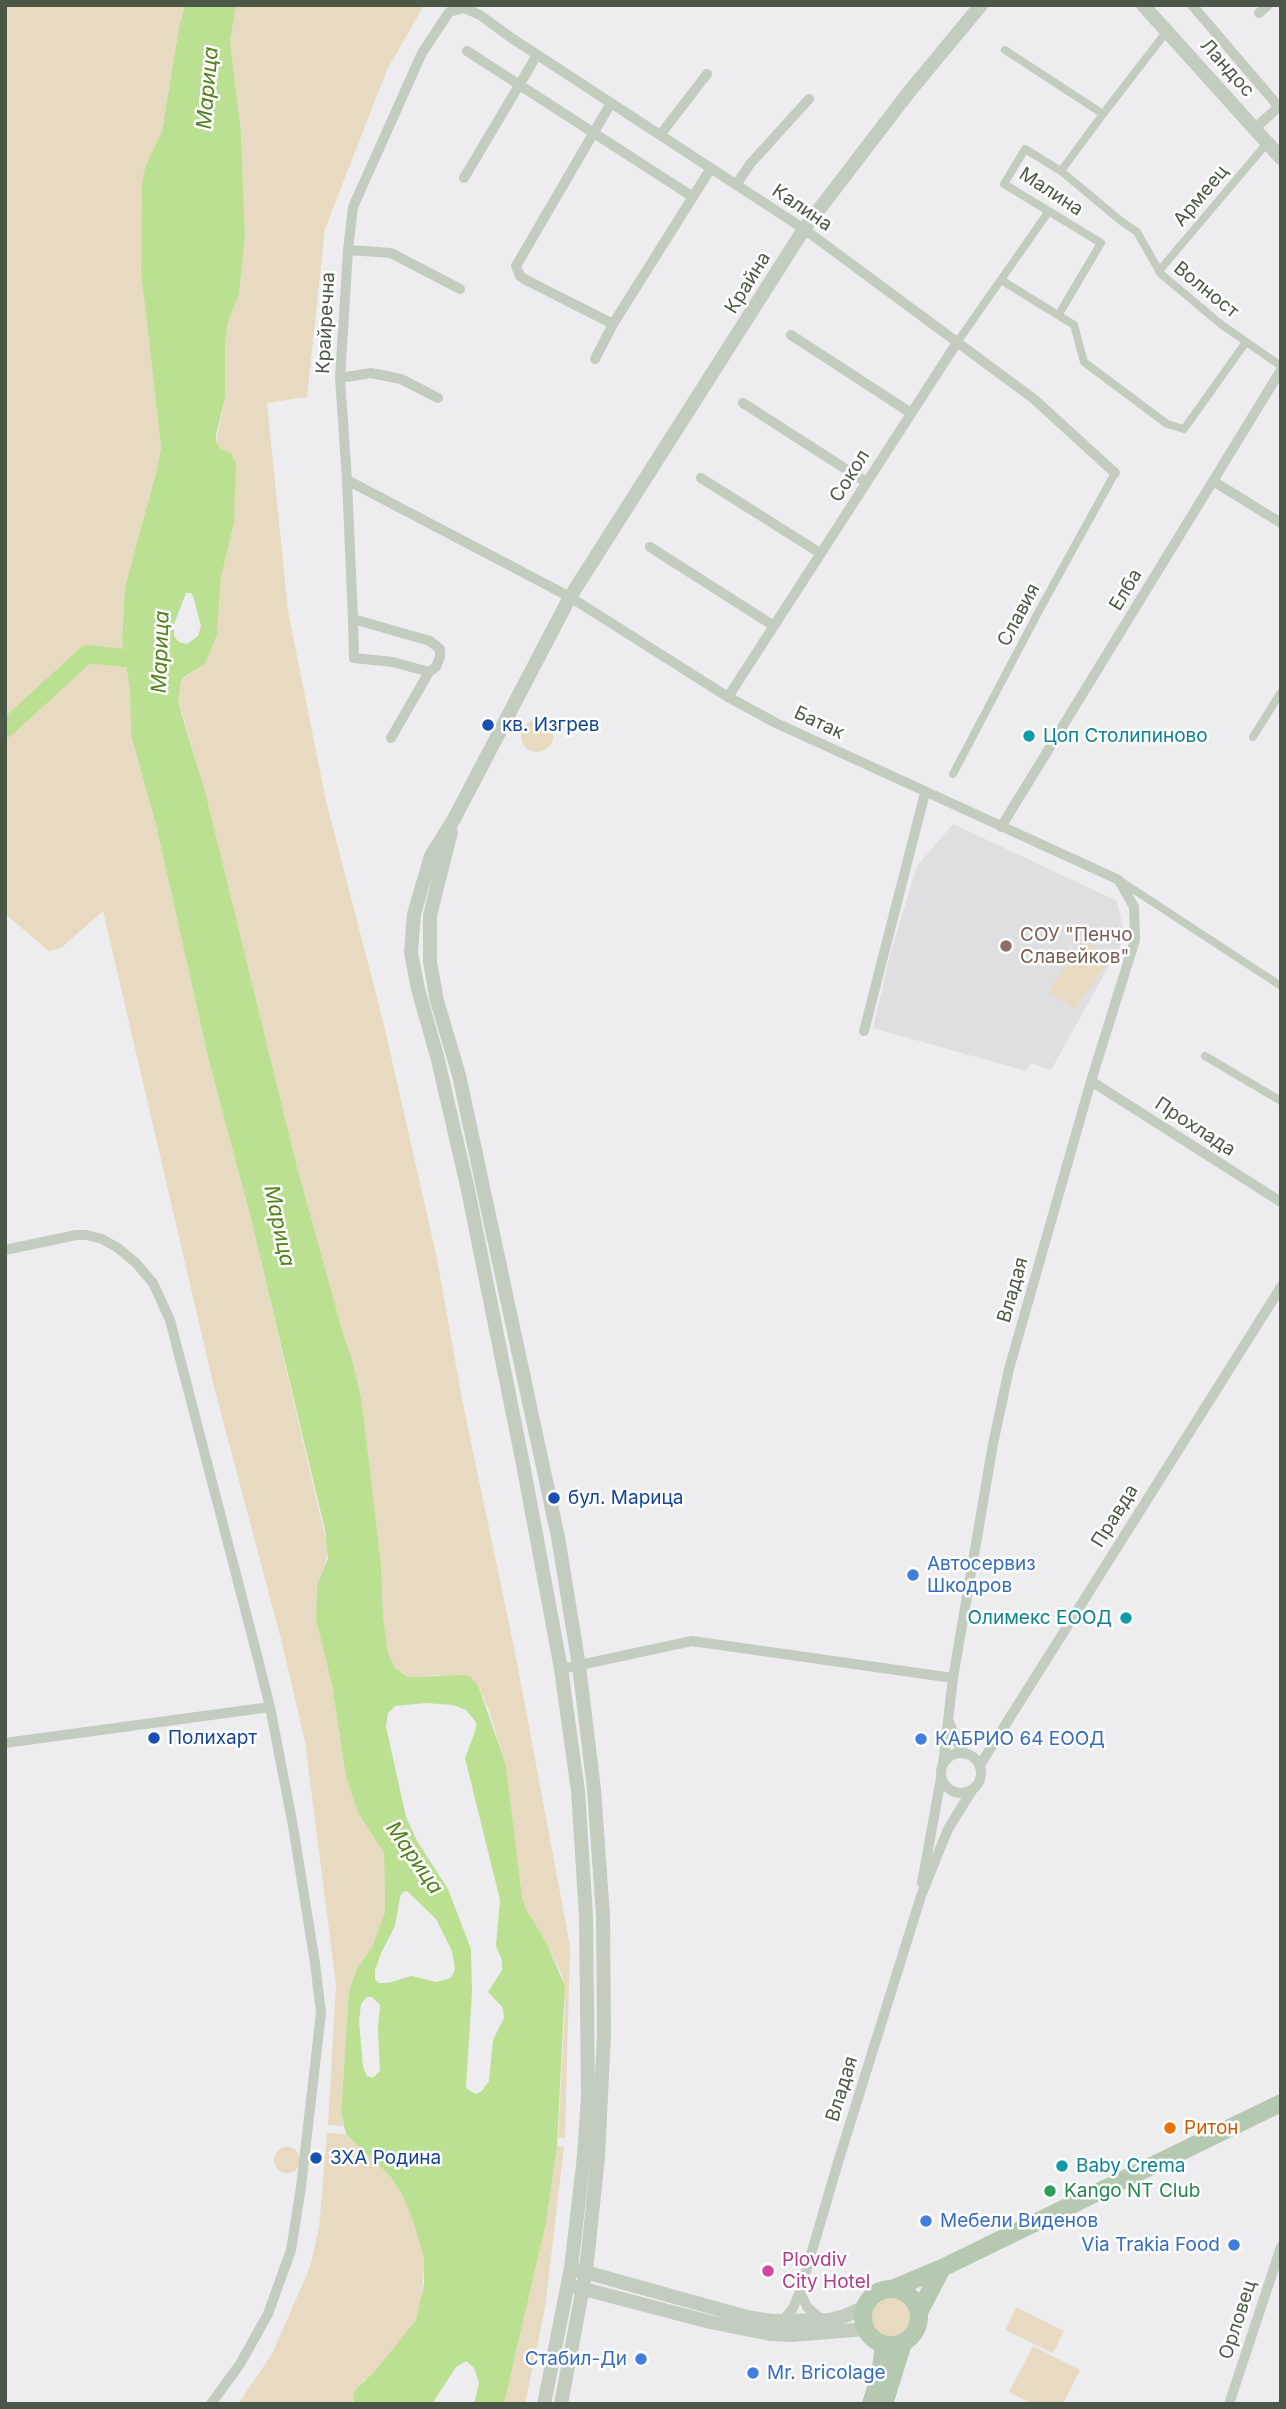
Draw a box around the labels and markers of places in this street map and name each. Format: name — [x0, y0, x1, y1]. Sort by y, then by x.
place label: кв. Изгрев — [502, 714, 600, 736]
marker: кв. Изгрев — [480, 717, 496, 733]
place label: Цоп Столипиново — [1043, 725, 1208, 747]
marker: Цоп Столипиново — [1021, 728, 1037, 744]
place label: СОУ "Пенчо Славейков" — [1020, 924, 1133, 968]
marker: СОУ "Пенчо Славейков" — [998, 938, 1014, 954]
place label: бул. Марица — [568, 1487, 684, 1509]
marker: бул. Марица — [546, 1490, 562, 1506]
place label: Автосервиз Шкодров — [927, 1553, 1036, 1597]
marker: Автосервиз Шкодров — [905, 1567, 921, 1583]
place label: Олимекс ЕООД — [967, 1607, 1112, 1629]
marker: Олимекс ЕООД — [1118, 1610, 1134, 1626]
place label: Полихарт — [168, 1727, 257, 1749]
place label: КАБРИО 64 ЕООД — [935, 1728, 1105, 1750]
marker: Полихарт — [146, 1730, 162, 1746]
marker: КАБРИО 64 ЕООД — [913, 1731, 929, 1747]
place label: Ритон — [1184, 2117, 1239, 2139]
marker: Ритон — [1162, 2120, 1178, 2136]
place label: ЗХА Родина — [330, 2147, 441, 2169]
marker: ЗХА Родина — [308, 2150, 324, 2166]
place label: Baby Crema — [1076, 2155, 1185, 2177]
marker: Baby Crema — [1054, 2158, 1070, 2174]
place label: Kango NT Club — [1064, 2180, 1200, 2202]
marker: Kango NT Club — [1042, 2183, 1058, 2199]
place label: Мебели Виденов — [940, 2210, 1098, 2232]
marker: Мебели Виденов — [918, 2213, 934, 2229]
place label: Via Trakia Food — [1081, 2234, 1220, 2256]
marker: Via Trakia Food — [1226, 2237, 1242, 2253]
place label: Plovdiv City Hotel — [782, 2249, 870, 2293]
marker: Plovdiv City Hotel — [760, 2263, 776, 2279]
place label: Стабил-Ди — [525, 2348, 627, 2370]
marker: Стабил-Ди — [633, 2351, 649, 2367]
place label: Mr. Bricolage — [767, 2362, 886, 2384]
marker: Mr. Bricolage — [745, 2365, 761, 2381]

